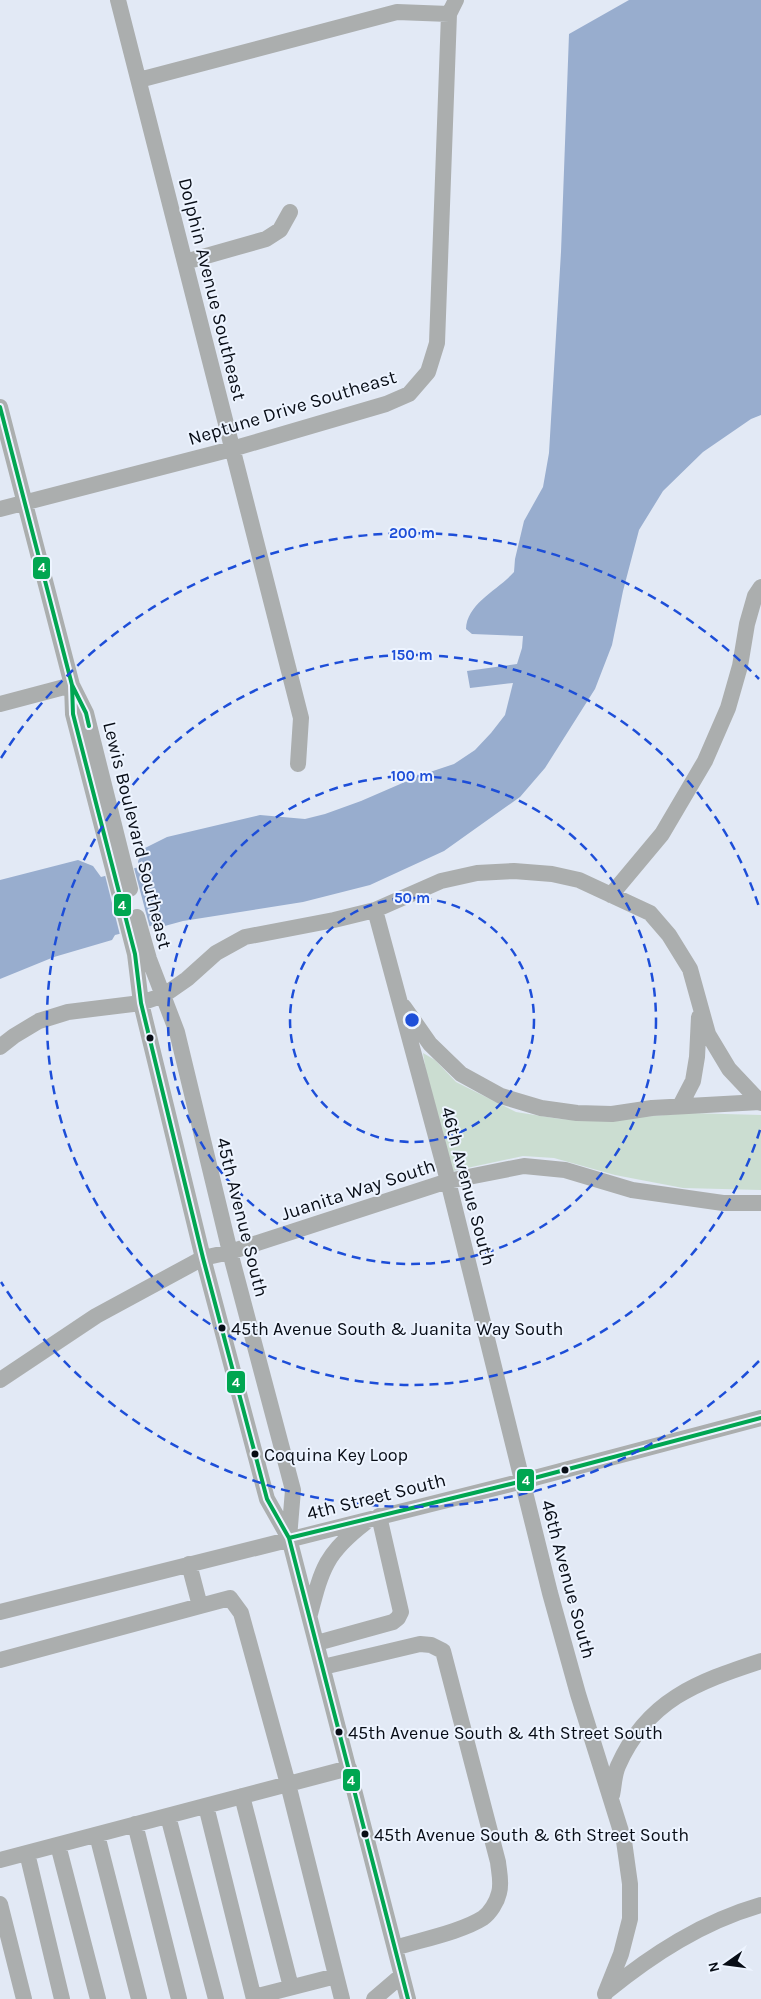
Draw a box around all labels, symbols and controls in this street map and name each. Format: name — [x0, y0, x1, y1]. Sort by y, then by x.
street label: Dolphin Avenue Southeast — [174, 176, 250, 403]
street label: Neptune Drive Southeast — [186, 366, 399, 450]
text: 200 m — [389, 524, 435, 542]
line badge: 4 — [32, 556, 51, 580]
text: 4 — [38, 559, 47, 576]
text: 150 m — [391, 646, 433, 664]
street label: Lewis Boulevard Southeast — [98, 719, 176, 951]
text: 100 m — [391, 767, 433, 785]
text: 50 m — [394, 889, 430, 907]
line badge: 4 — [113, 893, 132, 917]
text: 4 — [118, 897, 127, 914]
centre of rings — [403, 1011, 421, 1029]
unlabelled marker — [145, 1033, 155, 1043]
street label: 46th Avenue South — [436, 1104, 500, 1268]
street label: 45th Avenue South — [212, 1135, 272, 1299]
street label: Juanita Way South — [278, 1155, 438, 1225]
place label: 45th Avenue South & Juanita Way South — [231, 1318, 563, 1340]
marker: 45th Avenue South & Juanita Way South — [217, 1323, 227, 1333]
line badge: 4 — [226, 1370, 246, 1394]
text: 4 — [232, 1374, 241, 1391]
place label: Coquina Key Loop — [264, 1444, 408, 1466]
marker: Coquina Key Loop — [250, 1449, 260, 1459]
unlabelled marker — [560, 1465, 570, 1475]
line badge: 4 — [516, 1468, 535, 1492]
street label: 4th Street South — [305, 1469, 448, 1525]
text: 4 — [522, 1472, 531, 1489]
street label: 46th Avenue South — [536, 1497, 600, 1661]
place label: 45th Avenue South & 4th Street South — [348, 1722, 663, 1744]
marker: 45th Avenue South & 4th Street South — [334, 1727, 344, 1737]
line badge: 4 — [342, 1768, 361, 1792]
text: 4 — [347, 1772, 356, 1789]
place label: 45th Avenue South & 6th Street South — [374, 1824, 689, 1846]
marker: 45th Avenue South & 6th Street South — [360, 1829, 370, 1839]
north arrow — [701, 1939, 751, 1989]
text: N — [704, 1960, 723, 1974]

